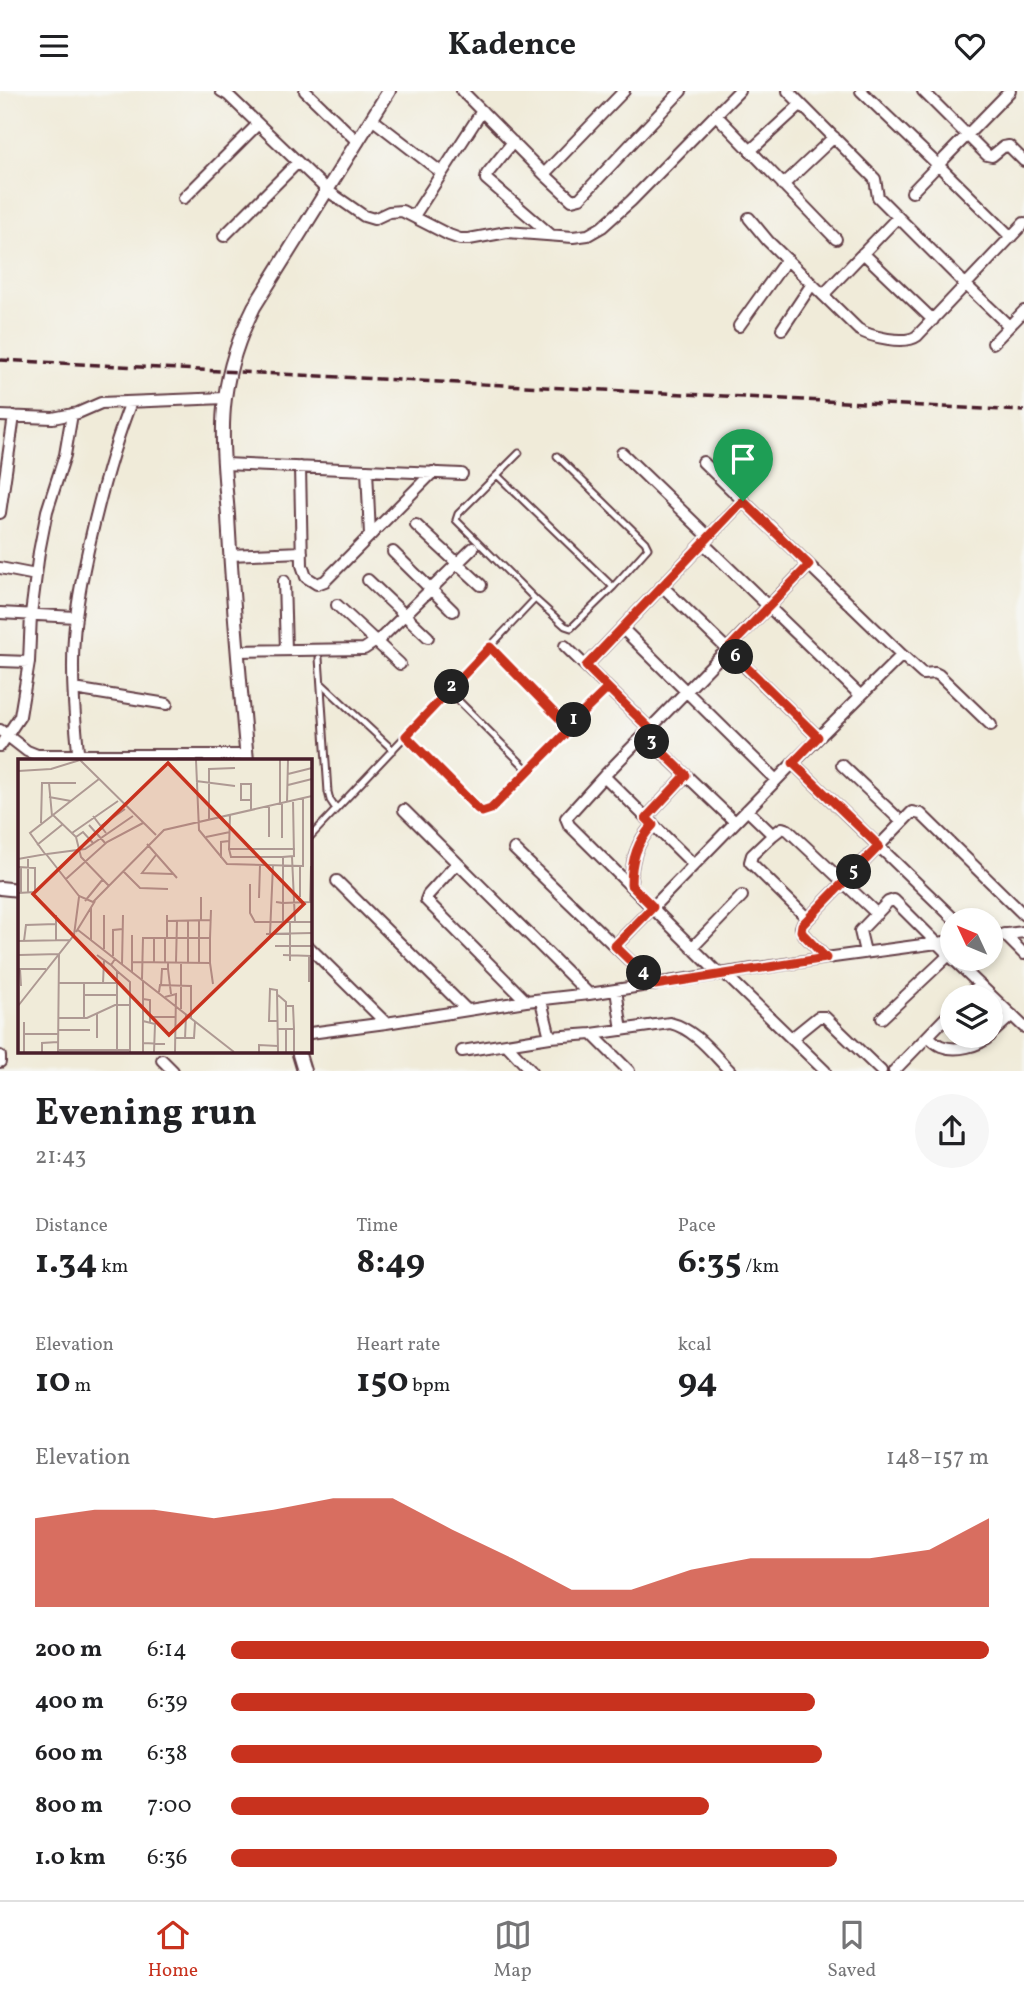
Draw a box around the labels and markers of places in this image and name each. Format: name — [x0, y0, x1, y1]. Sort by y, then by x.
pin — [713, 429, 773, 501]
pin: 6 — [718, 639, 754, 675]
pin: 2 — [434, 669, 470, 705]
pin: 1 — [556, 703, 592, 737]
pin: 3 — [634, 725, 670, 759]
pin: 5 — [836, 855, 872, 889]
pin: 4 — [626, 955, 662, 991]

